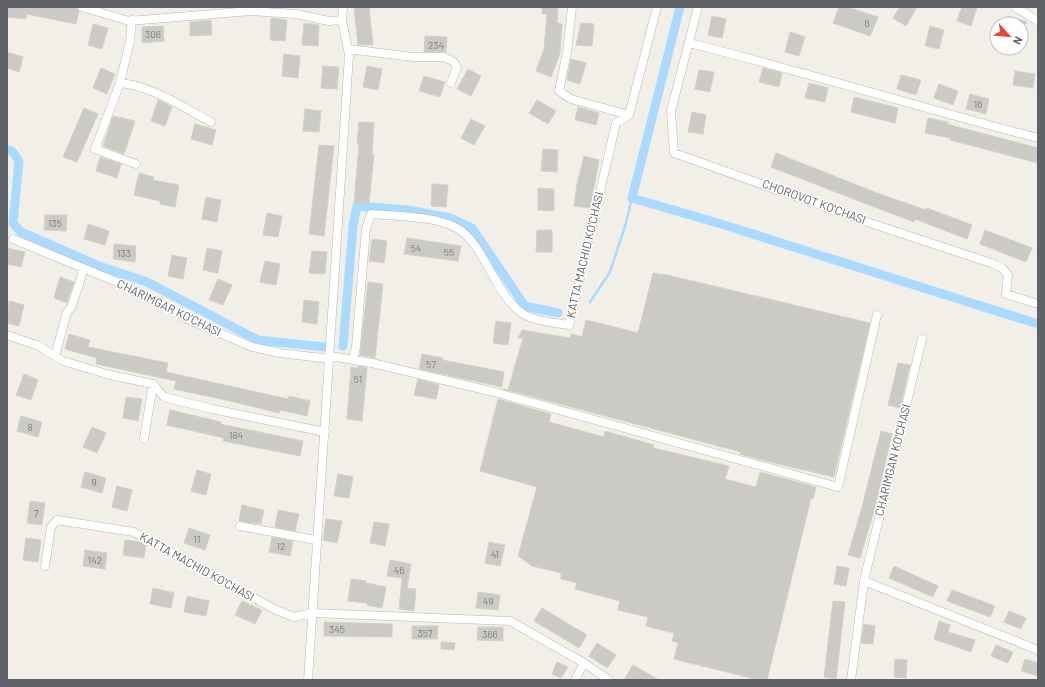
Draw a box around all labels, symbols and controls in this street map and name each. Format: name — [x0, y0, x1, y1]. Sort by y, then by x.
north arrow — [989, 16, 1029, 56]
house number: 6 — [864, 17, 870, 29]
house number: 306 — [145, 28, 161, 40]
text: N — [1011, 35, 1026, 47]
house number: 234 — [428, 39, 444, 51]
house number: 16 — [974, 98, 982, 110]
street label: CHOROVOT KO'CHASI — [761, 176, 868, 226]
street label: KATTA MACHID KO'CHASI — [563, 190, 605, 319]
house number: 135 — [48, 217, 62, 229]
house number: 54 — [411, 242, 421, 254]
house number: 55 — [444, 246, 454, 258]
house number: 133 — [117, 247, 131, 259]
street label: CHARIMGAR KO'CHASI — [115, 276, 224, 338]
house number: 57 — [426, 358, 436, 370]
house number: 51 — [354, 373, 362, 385]
street label: CHARIMGAN KO'CHASI — [871, 402, 913, 517]
house number: 8 — [27, 421, 33, 433]
house number: 184 — [229, 429, 243, 441]
house number: 9 — [91, 476, 97, 488]
house number: 7 — [34, 507, 39, 519]
street label: KATTA MACHID KO'CHASI — [138, 529, 257, 604]
house number: 11 — [193, 533, 201, 545]
house number: 12 — [277, 540, 285, 552]
house number: 41 — [491, 548, 499, 560]
house number: 142 — [88, 554, 102, 566]
house number: 46 — [394, 564, 404, 576]
house number: 49 — [483, 595, 493, 607]
house number: 345 — [329, 623, 345, 635]
house number: 357 — [417, 627, 433, 639]
house number: 366 — [482, 628, 498, 640]

